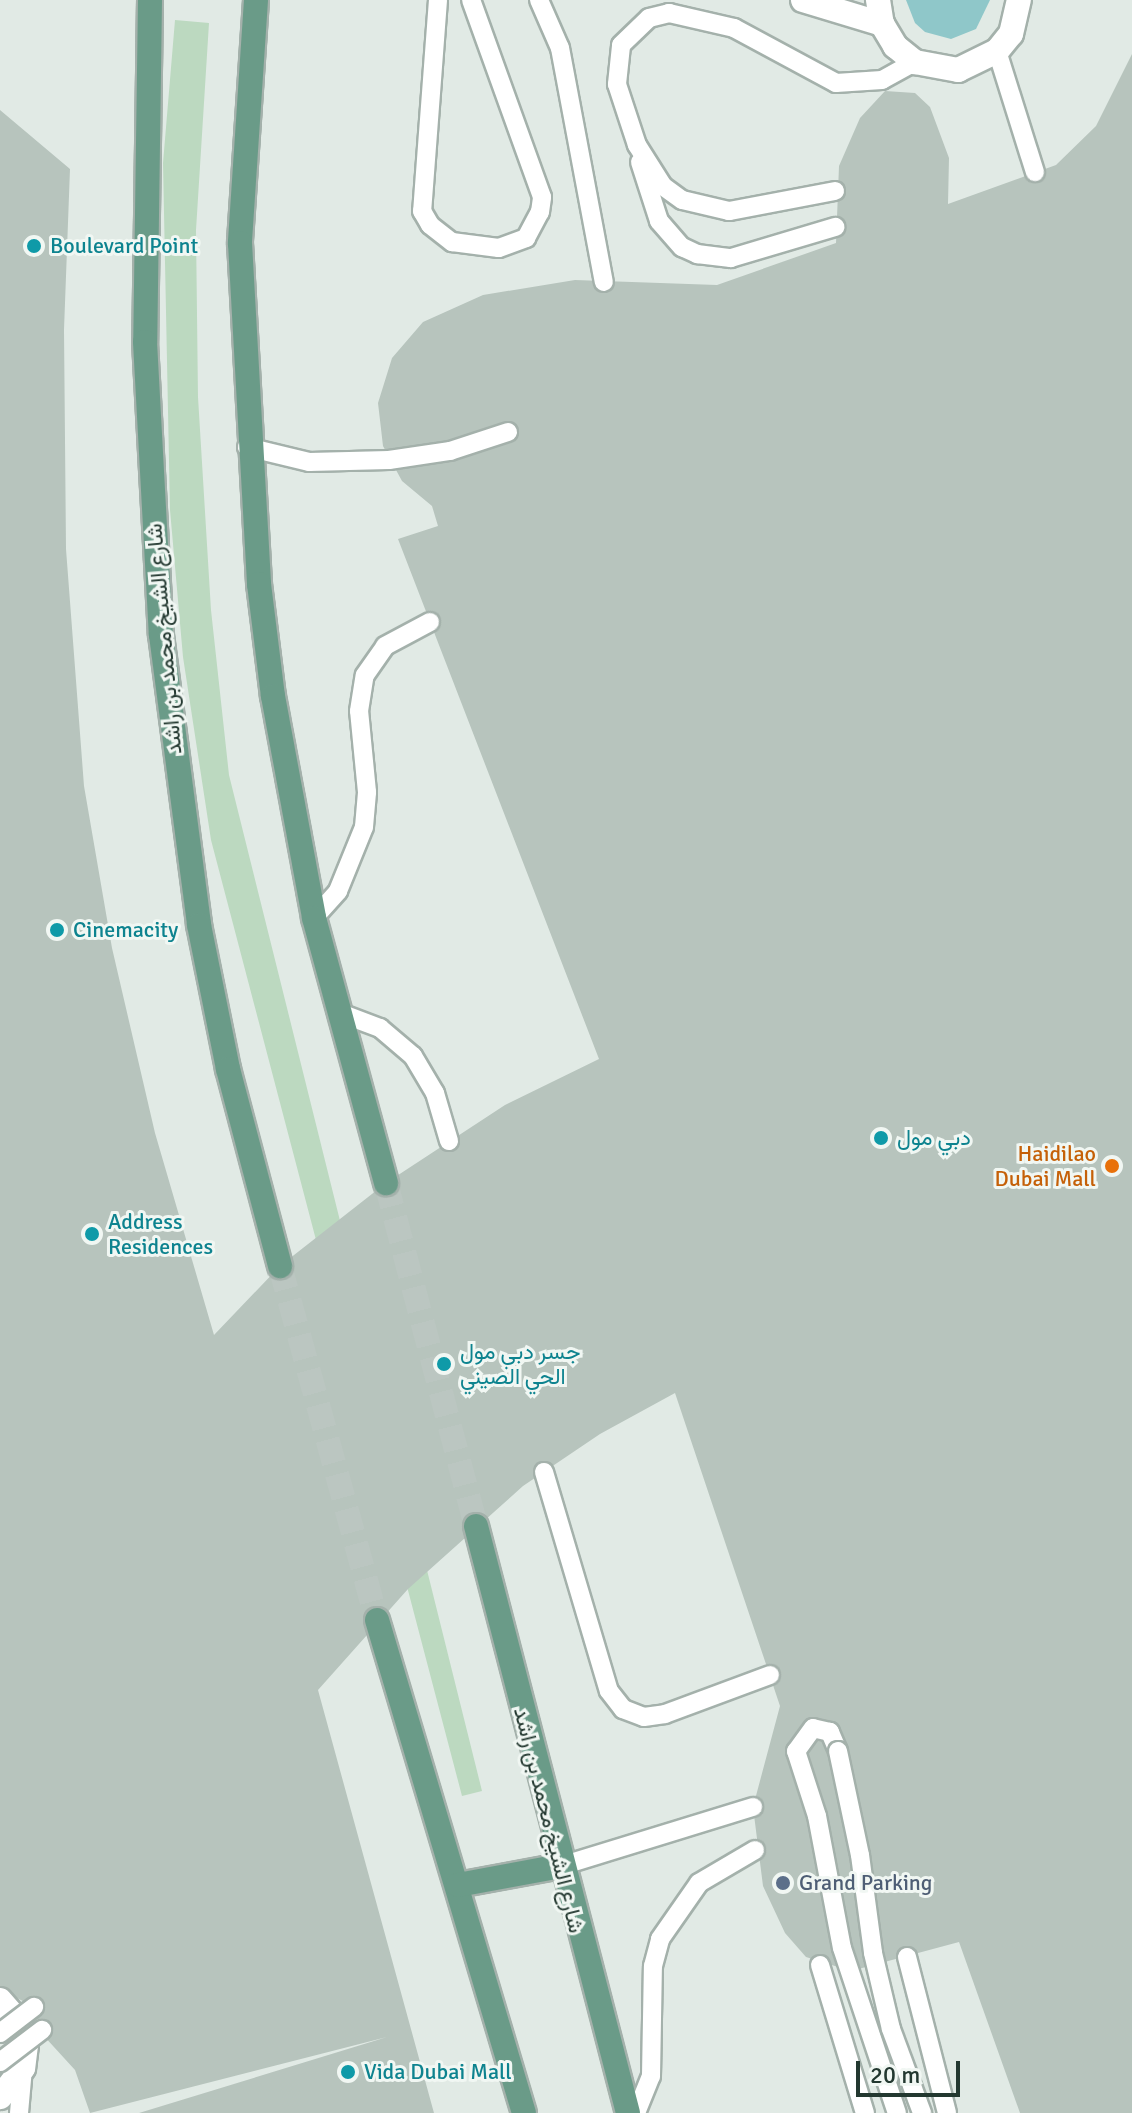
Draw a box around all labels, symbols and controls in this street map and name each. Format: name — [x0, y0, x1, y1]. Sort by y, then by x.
place label: Boulevard Point — [50, 233, 198, 259]
marker: Boulevard Point — [25, 237, 43, 255]
street label: شارع الشيخ محمد بن راشد — [141, 523, 187, 755]
place label: Cinemacity — [73, 917, 178, 943]
marker: Cinemacity — [48, 921, 66, 939]
place label: دبي مول — [897, 1125, 971, 1151]
marker: دبي مول — [872, 1129, 890, 1147]
place label: Haidilao Dubai Mall — [995, 1140, 1096, 1192]
marker: Haidilao Dubai Mall — [1103, 1157, 1121, 1175]
place label: Address Residences — [108, 1208, 213, 1260]
marker: Address Residences — [83, 1225, 101, 1243]
place label: جسر دبي مول الحي الصيني — [460, 1338, 580, 1390]
marker: جسر دبي مول الحي الصيني — [435, 1355, 453, 1373]
street label: شارع الشيخ محمد بن راشد — [508, 1704, 590, 1936]
place label: Grand Parking — [799, 1870, 932, 1896]
marker: Grand Parking — [774, 1874, 792, 1892]
scale bar — [860, 2045, 964, 2095]
place label: Vida Dubai Mall — [364, 2059, 512, 2085]
text: 20 m — [870, 2060, 920, 2090]
marker: Vida Dubai Mall — [339, 2063, 357, 2081]

